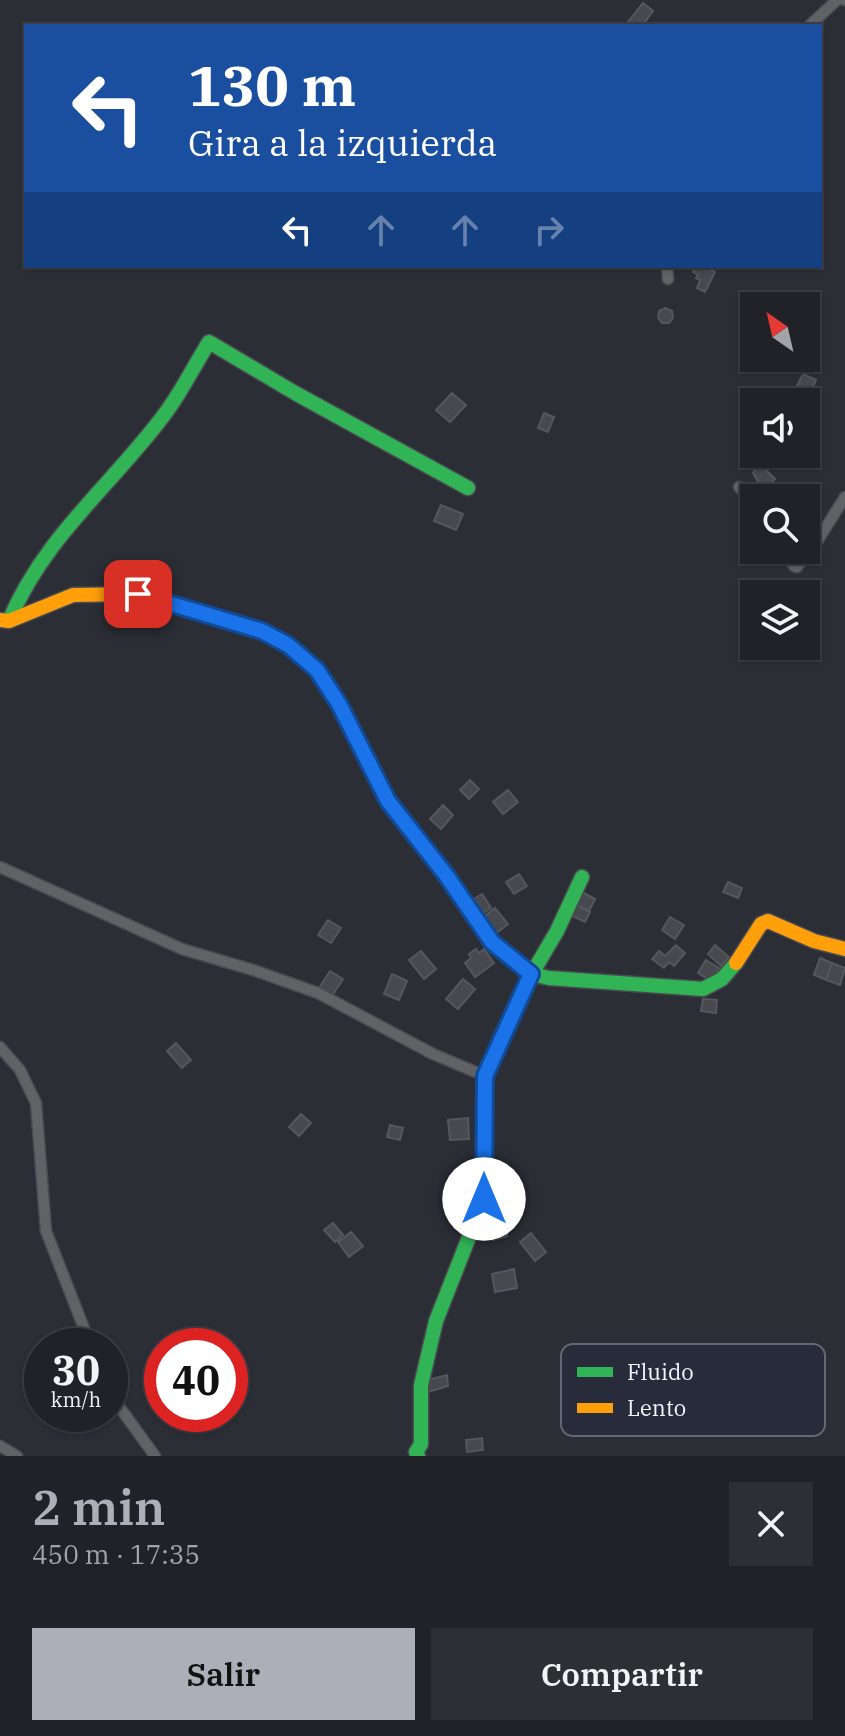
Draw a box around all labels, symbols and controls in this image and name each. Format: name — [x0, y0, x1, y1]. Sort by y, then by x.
text: 130 m — [188, 49, 356, 121]
icon: left — [56, 56, 160, 160]
text: Gira a la izquierda — [188, 119, 497, 166]
icon: left — [275, 208, 319, 252]
icon: ahead — [359, 208, 403, 252]
icon: ahead — [443, 208, 487, 252]
icon: right — [527, 208, 571, 252]
north arrow — [740, 292, 820, 372]
map controls — [740, 292, 820, 660]
button: sound — [740, 388, 820, 468]
button: search — [740, 484, 820, 564]
pin — [104, 560, 172, 628]
icon: arrive — [116, 572, 160, 616]
button: layers — [740, 580, 820, 660]
position arrow — [442, 1157, 526, 1241]
speed limit sign: 40 — [144, 1328, 248, 1432]
text: 30 — [52, 1344, 100, 1396]
legend — [561, 1344, 825, 1436]
text: Fluido — [627, 1357, 694, 1386]
text: km/h — [51, 1386, 101, 1413]
text: Lento — [627, 1393, 686, 1422]
text: 2 min — [32, 1476, 165, 1538]
button: close — [729, 1482, 813, 1566]
text: 450 m · 17:35 — [32, 1537, 200, 1571]
button: Salir — [32, 1628, 415, 1720]
button: Compartir — [431, 1628, 813, 1720]

